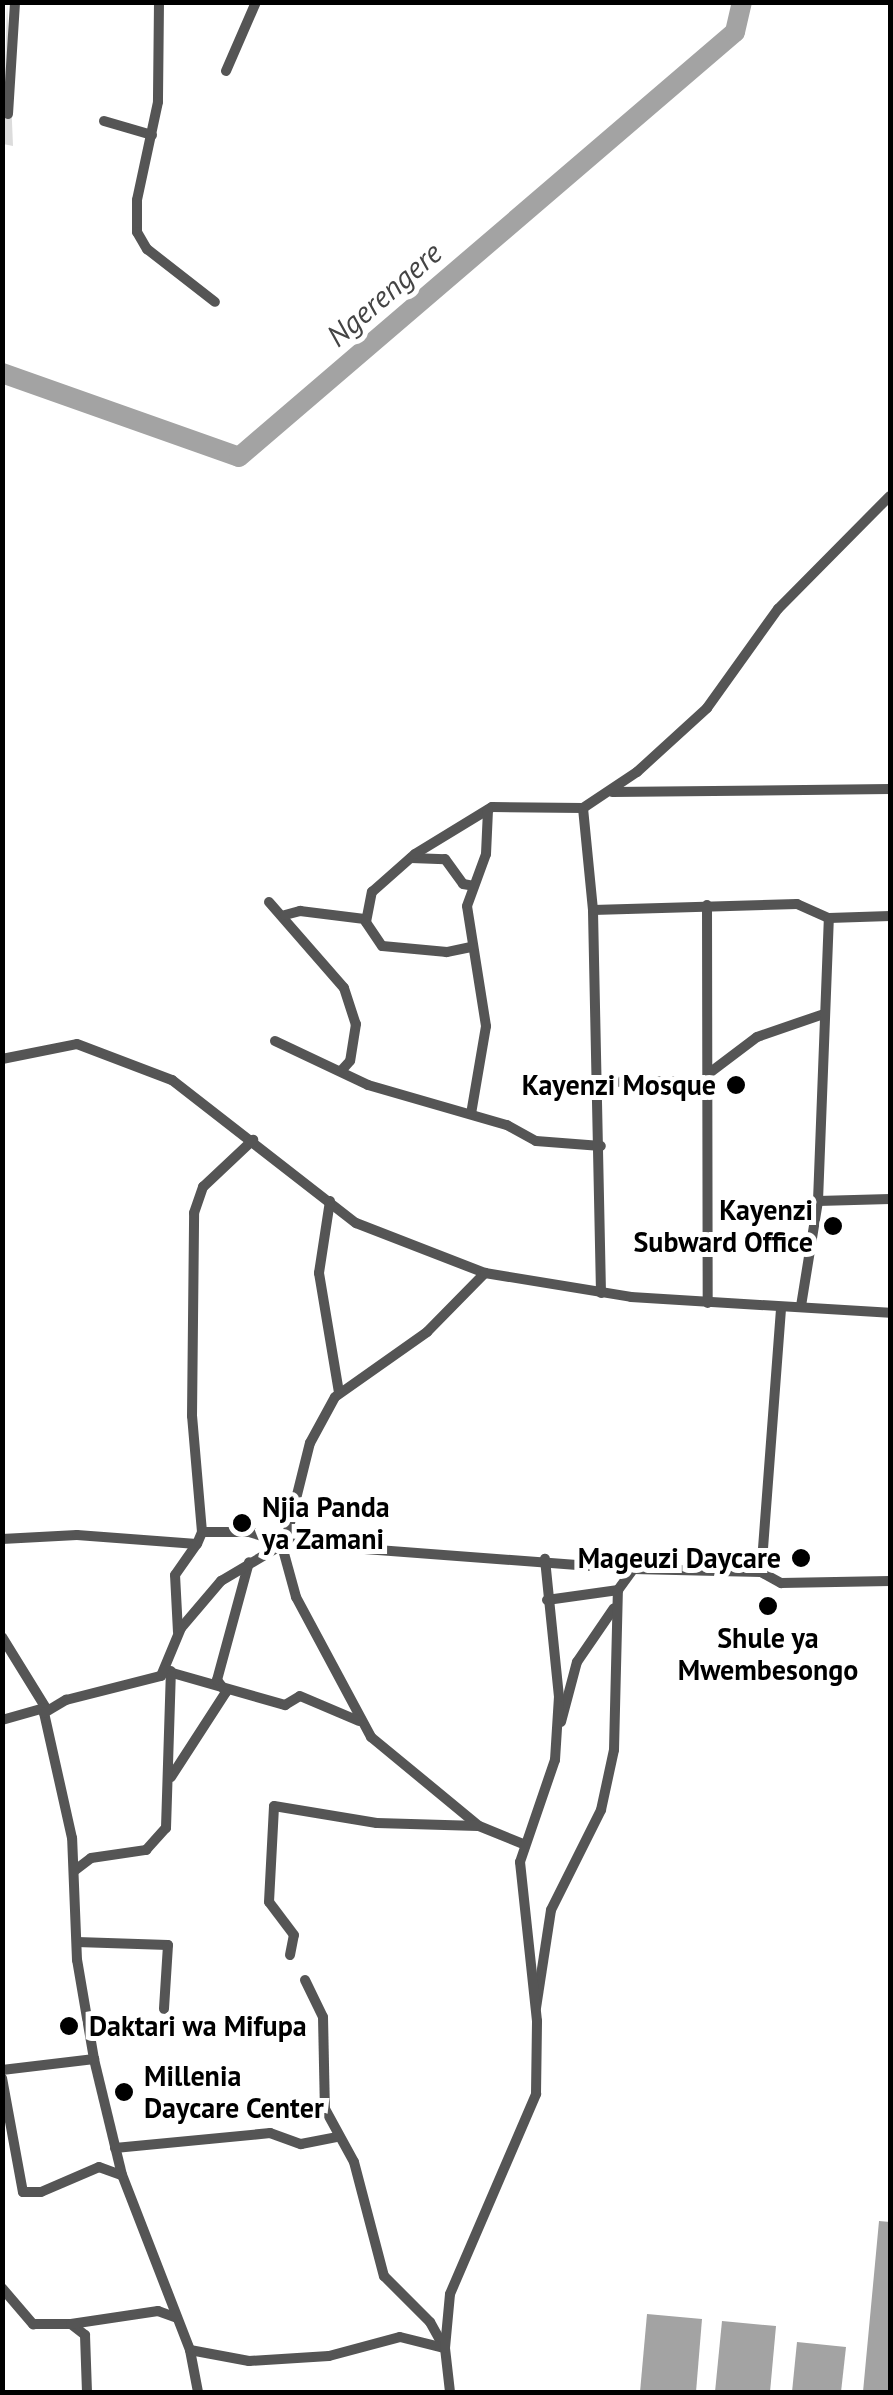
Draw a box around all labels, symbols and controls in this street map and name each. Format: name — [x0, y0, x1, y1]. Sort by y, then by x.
water label: Ngerengere — [319, 234, 449, 354]
place label: Kayenzi Mosque — [522, 1068, 716, 1102]
marker: Kayenzi Mosque — [725, 1074, 747, 1096]
place label: Kayenzi Subward Office — [633, 1193, 813, 1259]
marker: Kayenzi Subward Office — [822, 1215, 844, 1237]
place label: Njia Panda ya Zamani — [262, 1490, 390, 1556]
marker: Njia Panda ya Zamani — [231, 1512, 253, 1534]
place label: Mageuzi Daycare — [578, 1541, 781, 1575]
marker: Mageuzi Daycare — [790, 1547, 812, 1569]
marker: Shule ya Mwembesongo — [757, 1595, 779, 1617]
place label: Shule ya Mwembesongo — [678, 1621, 858, 1687]
place label: Daktari wa Mifupa — [89, 2009, 307, 2043]
marker: Daktari wa Mifupa — [58, 2015, 80, 2037]
place label: Millenia Daycare Center — [144, 2059, 324, 2125]
marker: Millenia Daycare Center — [113, 2081, 135, 2103]

